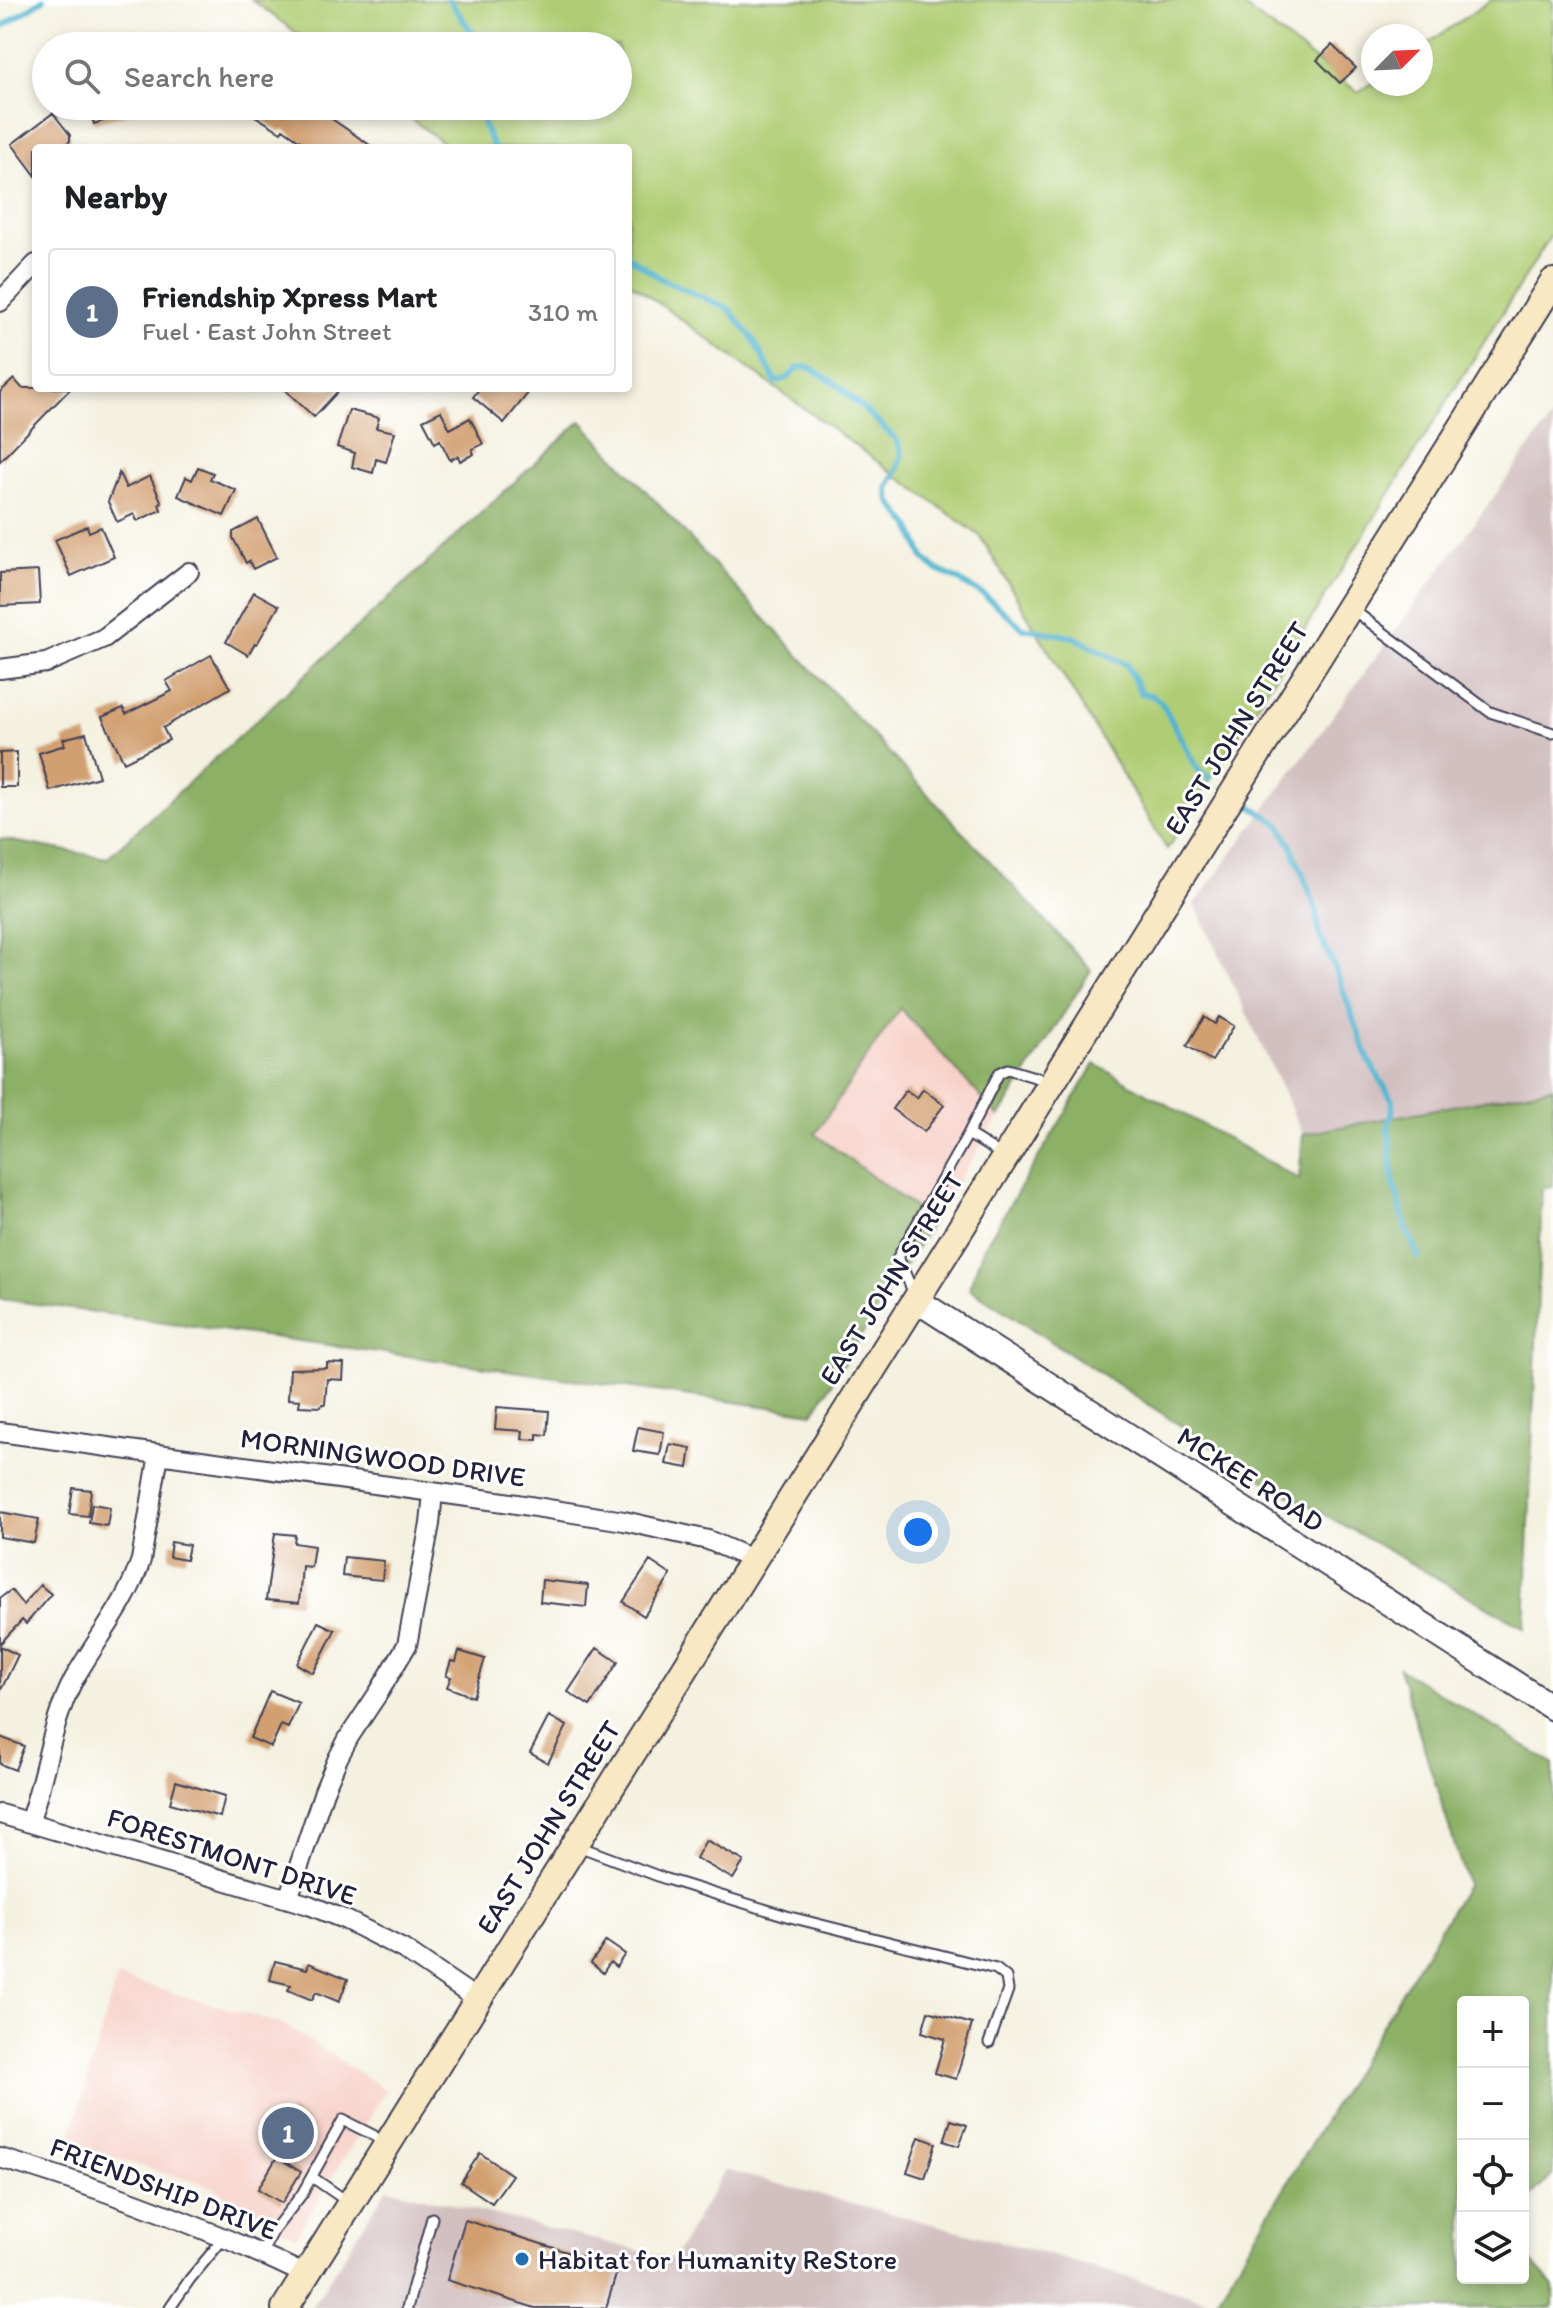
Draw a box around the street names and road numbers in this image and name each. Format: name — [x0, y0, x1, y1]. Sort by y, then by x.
street label: EAST JOHN STREET — [1157, 615, 1316, 841]
street label: EAST JOHN STREET — [812, 1165, 971, 1391]
street label: MCKEE ROAD — [1171, 1419, 1331, 1539]
street label: MORNINGWOOD DRIVE — [238, 1420, 528, 1494]
street label: EAST JOHN STREET — [469, 1714, 628, 1940]
street label: FORESTMONT DRIVE — [103, 1800, 361, 1912]
street label: FRIENDSHIP DRIVE — [46, 2129, 282, 2247]

